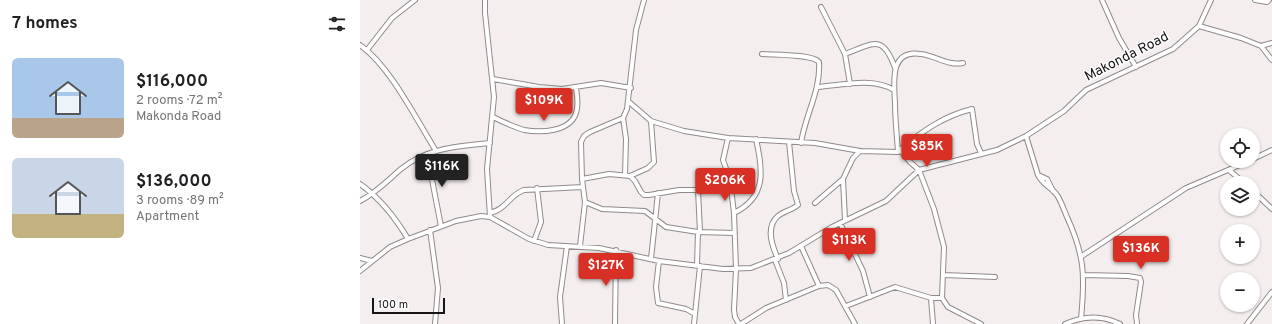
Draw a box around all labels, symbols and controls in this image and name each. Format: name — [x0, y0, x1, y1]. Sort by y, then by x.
text: 7 homes — [12, 13, 78, 35]
icon: filters — [326, 13, 348, 35]
street label: Makonda Road — [1082, 29, 1172, 85]
text: $116,000 — [136, 71, 208, 93]
icon: home — [44, 74, 92, 122]
pin: $109K — [516, 88, 572, 122]
text: 2 rooms · 72 m² — [136, 93, 222, 109]
text: $109K — [525, 93, 563, 109]
text: Makonda Road — [136, 109, 221, 125]
map controls — [1220, 128, 1260, 312]
button: locate — [1220, 128, 1260, 168]
pin: $85K — [903, 134, 951, 168]
text: $85K — [910, 139, 944, 155]
pin: $116K — [414, 154, 470, 188]
text: $116K — [424, 159, 460, 175]
pin: $206K — [697, 168, 753, 202]
text: $136,000 — [136, 171, 212, 193]
text: $206K — [704, 173, 746, 189]
icon: home — [44, 174, 92, 222]
button: layers — [1220, 176, 1260, 216]
text: 3 rooms · 89 m² — [136, 193, 224, 209]
text: Apartment — [136, 209, 199, 225]
button: + — [1220, 224, 1260, 264]
pin: $113K — [821, 228, 877, 262]
text: $113K — [831, 233, 867, 249]
pin: $136K — [1113, 236, 1169, 270]
text: $136K — [1122, 241, 1160, 257]
pin: $127K — [578, 253, 634, 287]
text: $127K — [587, 258, 625, 274]
button: − — [1220, 272, 1260, 312]
scale bar — [372, 296, 445, 315]
text: 100 m — [378, 298, 408, 312]

